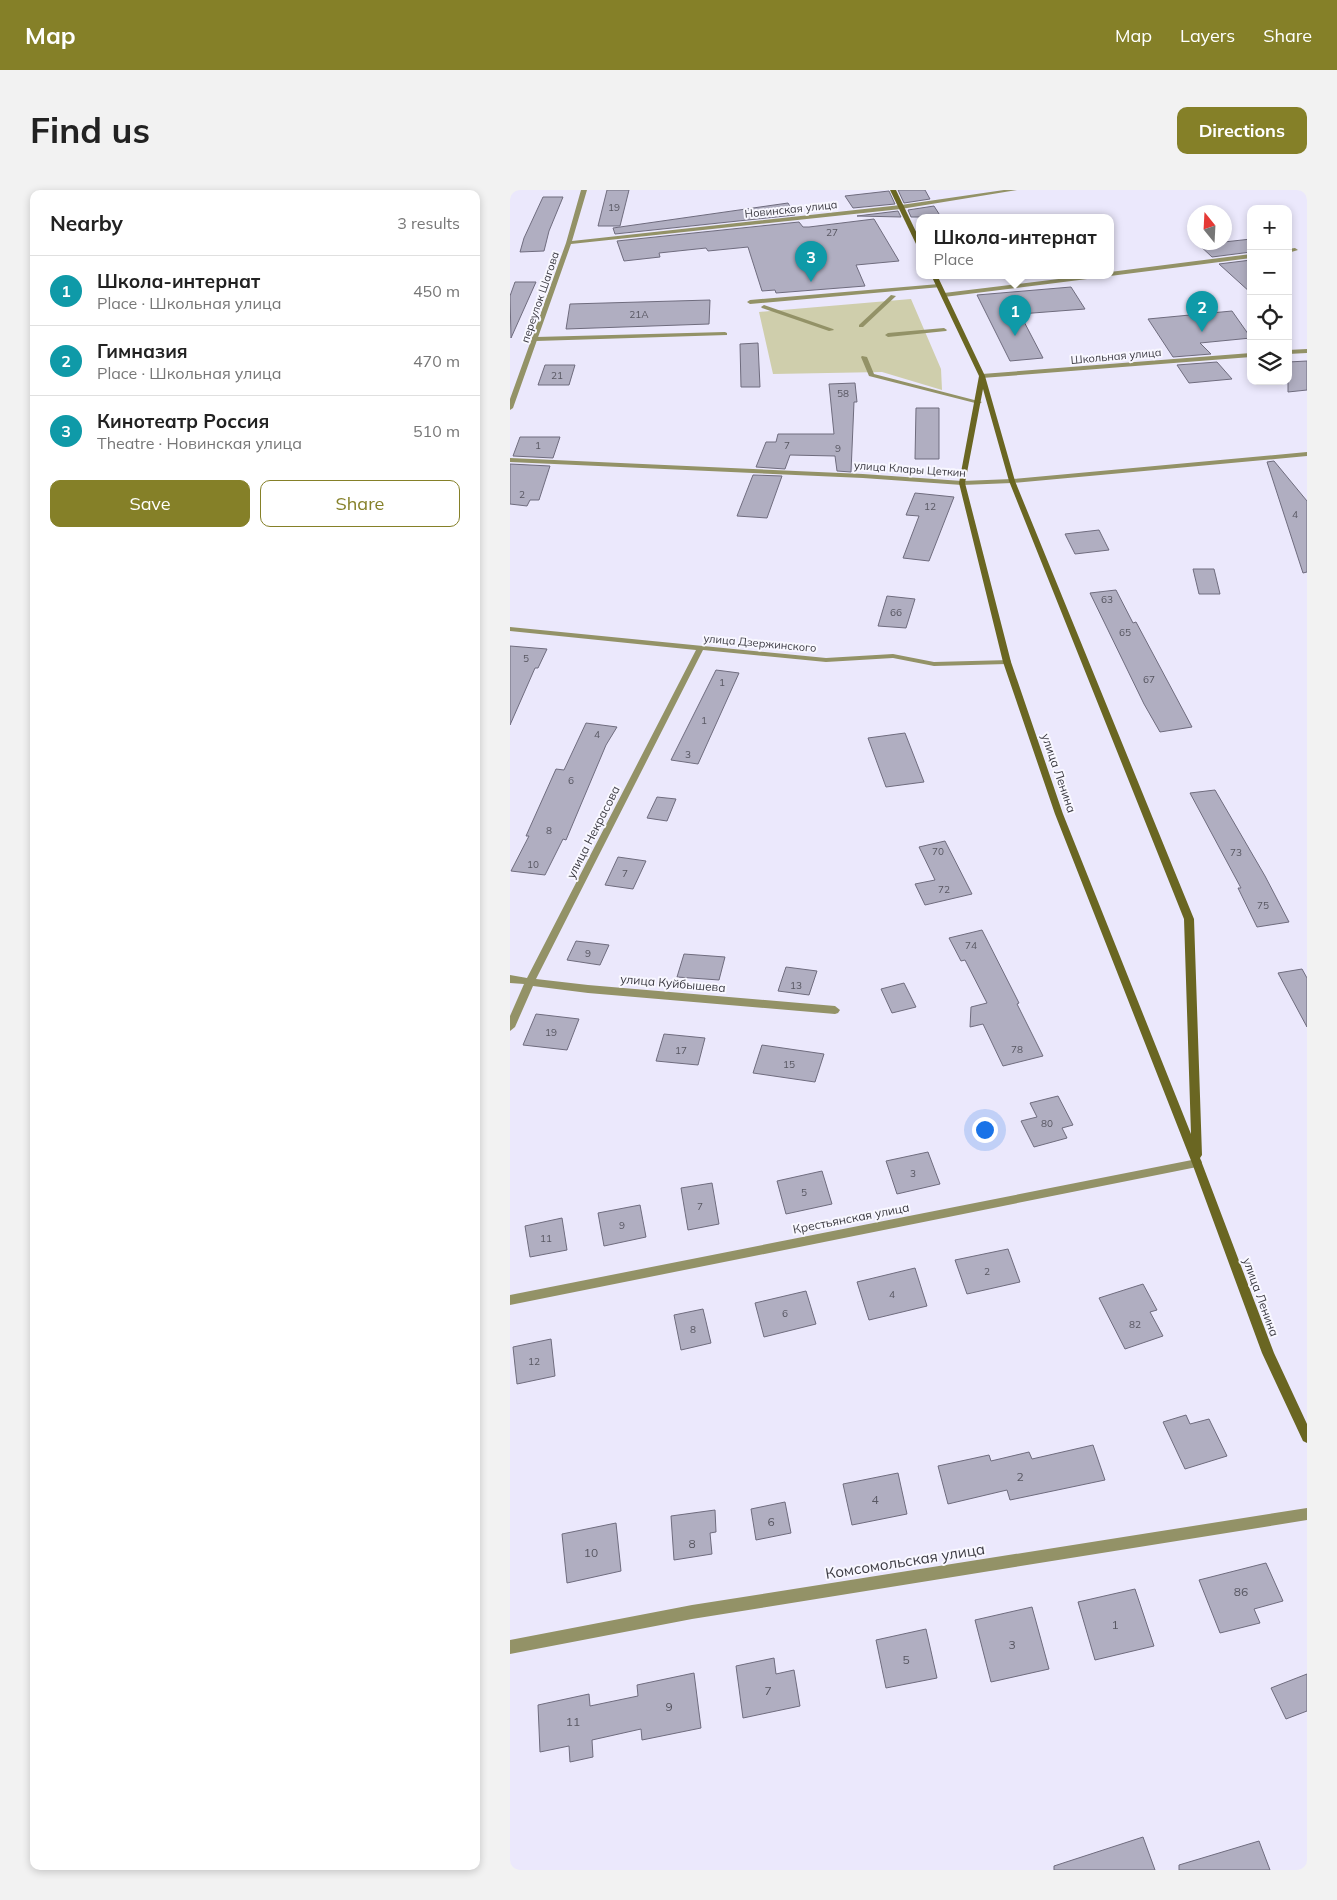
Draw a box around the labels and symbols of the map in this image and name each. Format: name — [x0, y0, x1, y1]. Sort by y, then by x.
street label: Новинская улица — [744, 197, 838, 221]
house number: 19 — [608, 201, 620, 214]
north arrow — [1187, 205, 1232, 250]
house number: 27 — [826, 226, 838, 239]
pin: 3 — [795, 241, 827, 282]
street label: переулок Шагова — [518, 250, 562, 344]
pin: 2 — [1186, 291, 1218, 332]
pin: 1 — [999, 295, 1031, 336]
house number: 21А — [629, 308, 649, 321]
street label: Школьная улица — [1070, 345, 1162, 367]
house number: 21 — [551, 369, 563, 382]
house number: 58 — [837, 387, 849, 400]
house number: 1 — [535, 439, 541, 452]
house number: 7 — [784, 439, 790, 452]
house number: 9 — [835, 442, 841, 455]
street label: улица Клары Цеткин — [854, 458, 966, 480]
house number: 2 — [519, 488, 525, 501]
house number: 12 — [924, 500, 936, 513]
house number: 4 — [1292, 508, 1298, 521]
house number: 63 — [1101, 593, 1113, 606]
house number: 66 — [890, 606, 902, 619]
house number: 65 — [1119, 626, 1131, 639]
street label: улица Дзержинского — [703, 631, 817, 655]
house number: 5 — [523, 652, 529, 665]
house number: 67 — [1143, 673, 1155, 686]
house number: 1 — [719, 676, 725, 689]
house number: 1 — [701, 714, 707, 727]
house number: 4 — [594, 728, 600, 741]
street label: улица Ленина — [1038, 731, 1080, 815]
house number: 3 — [685, 748, 691, 761]
house number: 6 — [568, 774, 574, 787]
street label: улица Некрасова — [563, 783, 623, 881]
house number: 8 — [546, 824, 552, 837]
house number: 70 — [932, 845, 944, 858]
house number: 73 — [1230, 846, 1242, 859]
house number: 10 — [527, 858, 539, 871]
house number: 7 — [622, 867, 628, 880]
house number: 72 — [938, 883, 950, 896]
house number: 75 — [1257, 899, 1269, 912]
house number: 74 — [965, 939, 977, 952]
house number: 9 — [585, 947, 591, 960]
street label: улица Куйбышева — [620, 971, 726, 995]
house number: 13 — [790, 979, 802, 992]
house number: 19 — [545, 1026, 557, 1039]
house number: 78 — [1011, 1043, 1023, 1056]
house number: 17 — [675, 1044, 687, 1057]
house number: 15 — [783, 1058, 795, 1071]
your location — [972, 1117, 998, 1143]
house number: 80 — [1041, 1117, 1053, 1130]
house number: 3 — [910, 1167, 916, 1180]
house number: 5 — [801, 1186, 807, 1199]
street label: Крестьянская улица — [791, 1199, 911, 1237]
house number: 7 — [697, 1200, 703, 1213]
house number: 9 — [619, 1219, 625, 1232]
house number: 11 — [540, 1232, 552, 1245]
street label: улица Ленина — [1240, 1256, 1282, 1338]
house number: 2 — [984, 1265, 990, 1278]
house number: 4 — [889, 1288, 895, 1301]
house number: 6 — [782, 1307, 788, 1320]
house number: 82 — [1129, 1318, 1141, 1331]
house number: 8 — [690, 1323, 696, 1336]
house number: 12 — [528, 1355, 540, 1368]
house number: 2 — [1016, 1469, 1024, 1484]
house number: 4 — [871, 1492, 879, 1507]
house number: 6 — [767, 1514, 775, 1529]
house number: 8 — [688, 1536, 696, 1551]
street label: Комсомольская улица — [824, 1539, 986, 1583]
house number: 10 — [584, 1545, 598, 1560]
house number: 86 — [1234, 1584, 1248, 1599]
house number: 1 — [1111, 1617, 1119, 1632]
house number: 3 — [1008, 1637, 1016, 1652]
house number: 5 — [902, 1652, 910, 1667]
house number: 7 — [764, 1683, 772, 1698]
house number: 9 — [665, 1699, 673, 1714]
house number: 11 — [566, 1714, 580, 1729]

